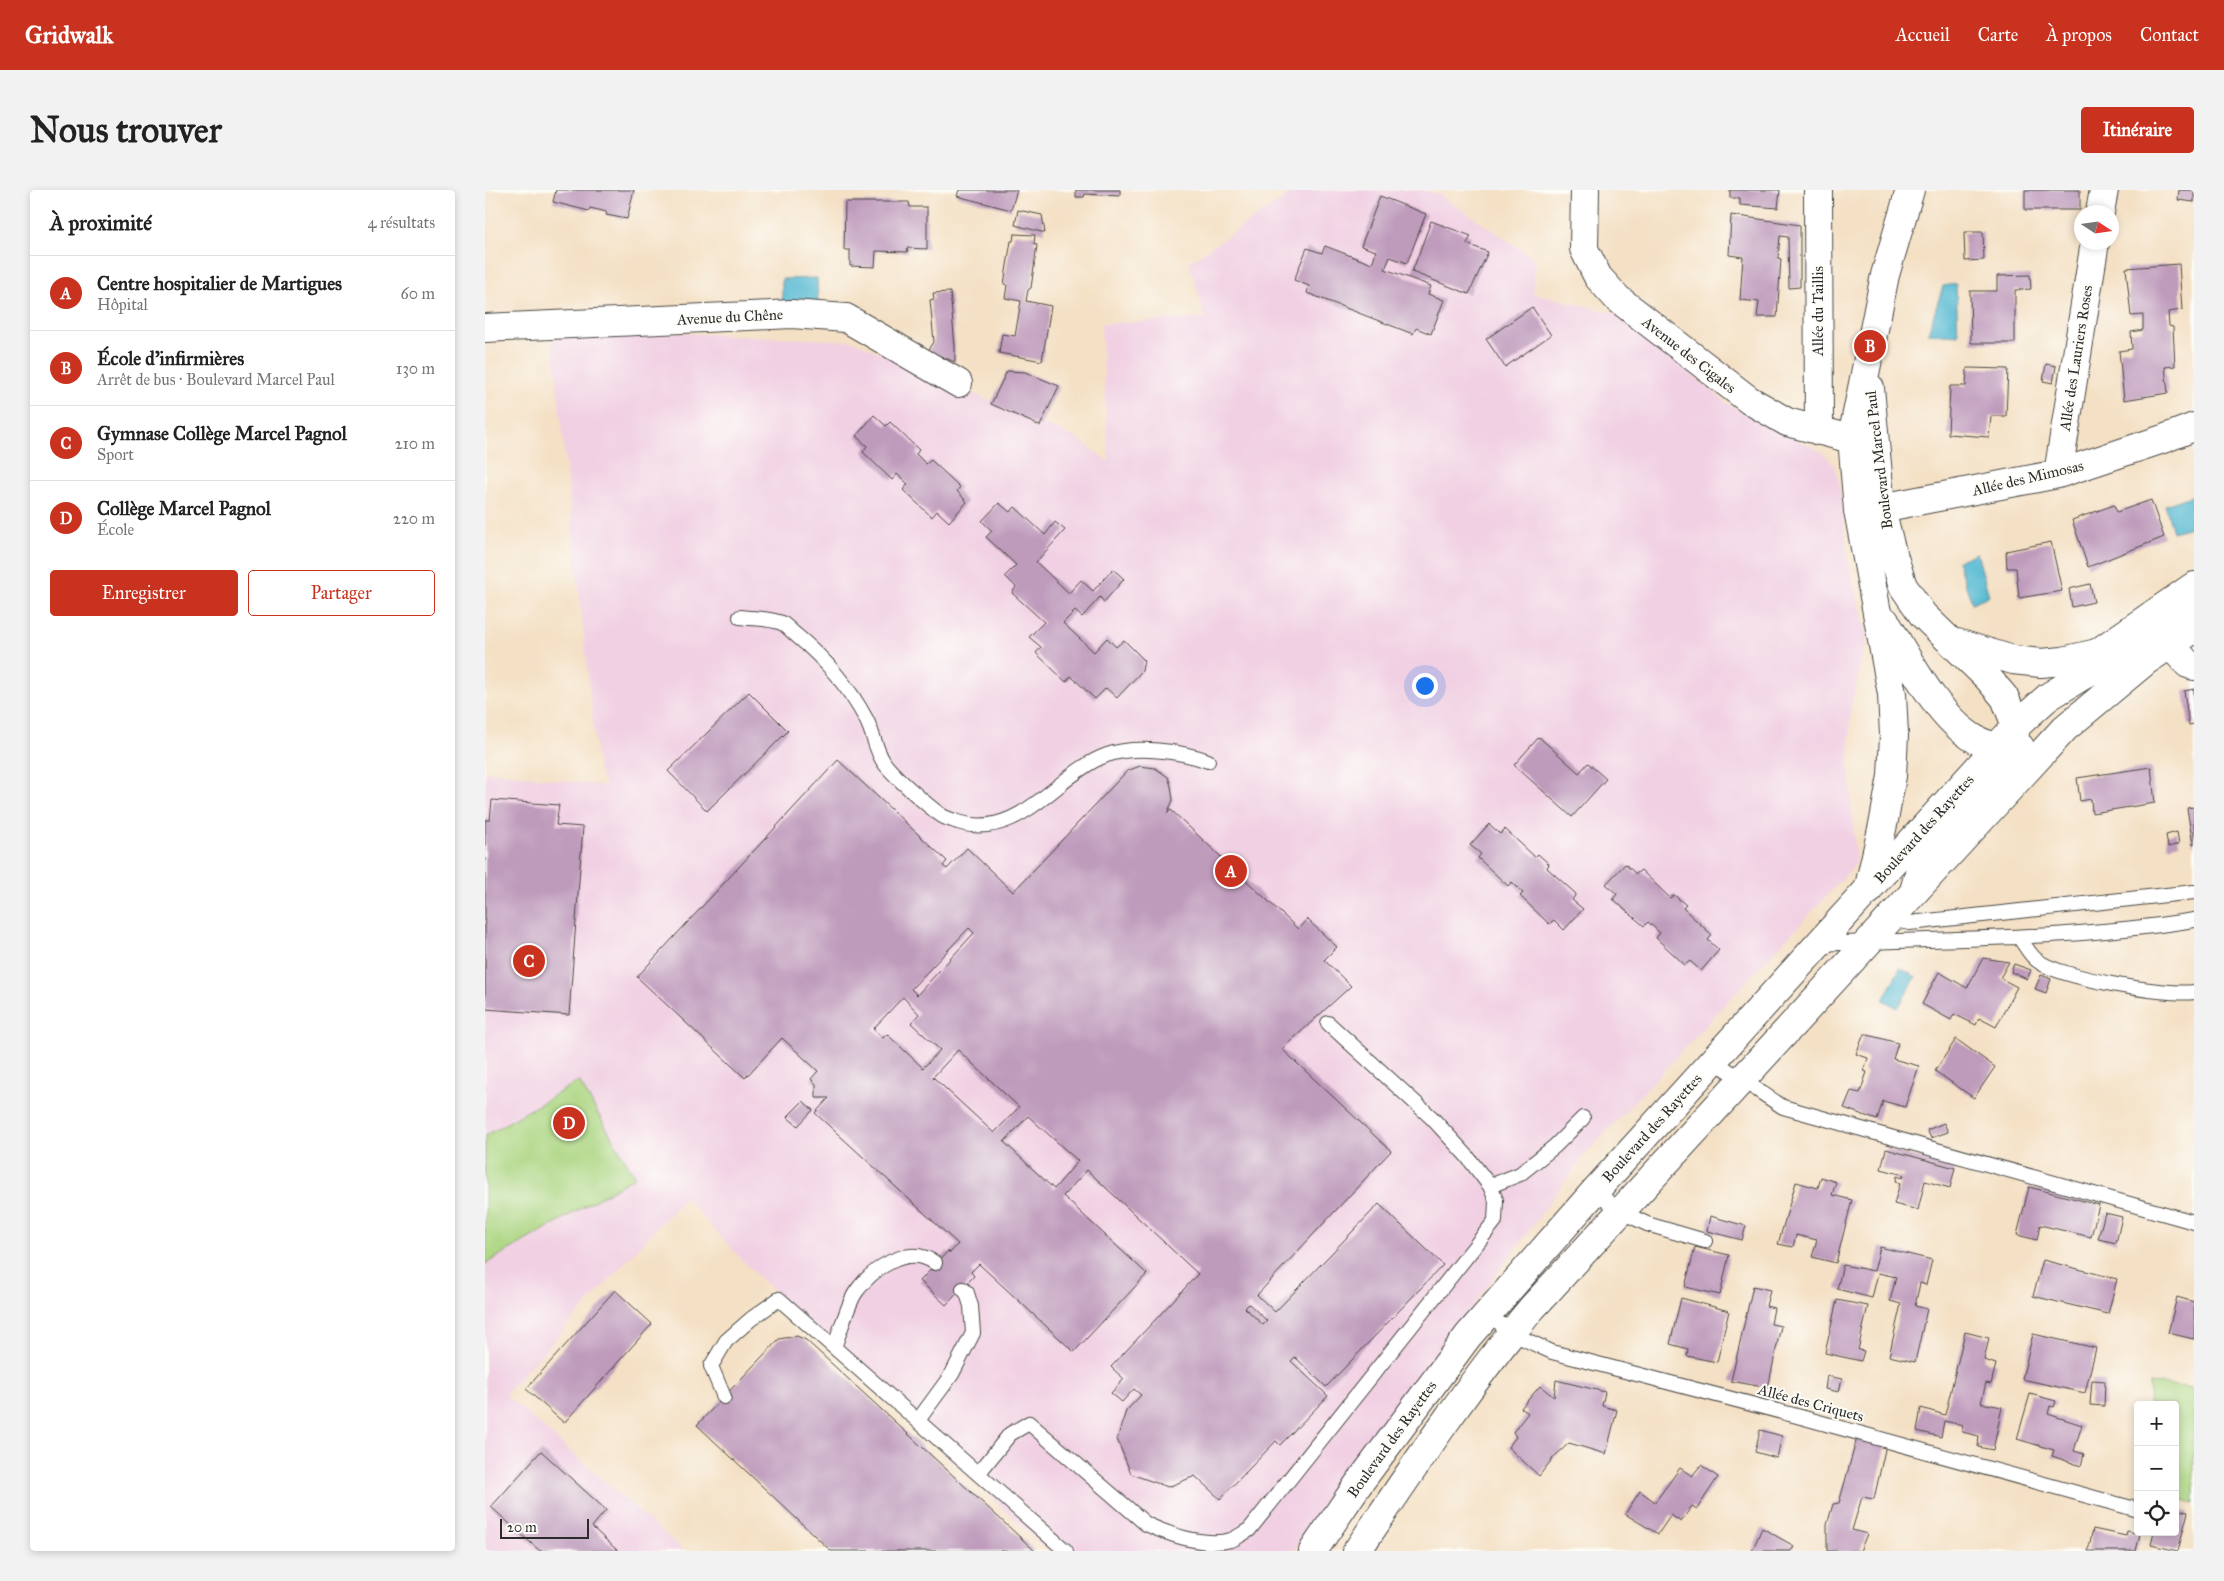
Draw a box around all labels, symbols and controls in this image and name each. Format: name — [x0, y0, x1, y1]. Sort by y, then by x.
text: Gridwalk — [25, 20, 113, 50]
text: Accueil — [1896, 24, 1950, 46]
text: Carte — [1978, 24, 2018, 46]
text: À propos — [2046, 24, 2112, 46]
text: Contact — [2140, 24, 2199, 46]
button: Itinéraire — [2081, 107, 2194, 153]
text: Nous trouver — [30, 109, 222, 152]
north arrow — [2074, 205, 2119, 250]
text: À proximité — [50, 210, 152, 236]
text: 4 résultats — [368, 213, 435, 232]
street label: Allée du Taillis — [1809, 266, 1827, 357]
text: Centre hospitalier de Martigues — [97, 272, 342, 295]
text: A — [61, 284, 71, 303]
text: 60 m — [401, 284, 435, 303]
street label: Allée des Lauriers Roses — [2055, 284, 2096, 433]
text: Hôpital — [97, 295, 148, 314]
street label: Avenue du Chêne — [676, 305, 783, 329]
street label: Avenue des Cigales — [1638, 312, 1740, 397]
pin: B — [1854, 327, 1886, 365]
text: École d’infirmières — [97, 347, 244, 370]
text: B — [61, 359, 71, 378]
text: 130 m — [396, 359, 435, 378]
text: Arrêt de bus · Boulevard Marcel Paul — [97, 370, 335, 389]
street label: Boulevard Marcel Paul — [1861, 389, 1896, 530]
text: Gymnase Collège Marcel Pagnol — [97, 422, 347, 445]
text: C — [61, 434, 71, 453]
text: 210 m — [395, 434, 435, 453]
text: Sport — [97, 445, 134, 464]
street label: Allée des Mimosas — [1970, 456, 2085, 500]
text: Collège Marcel Pagnol — [97, 497, 271, 520]
text: D — [60, 509, 72, 528]
text: 220 m — [393, 509, 435, 528]
text: École — [97, 520, 134, 539]
button: Enregistrer — [50, 570, 238, 616]
button: Partager — [248, 570, 435, 616]
your location — [1412, 673, 1438, 699]
street label: Boulevard des Rayettes — [1870, 771, 1978, 887]
pin: A — [1215, 852, 1247, 890]
pin: C — [513, 942, 545, 980]
street label: Boulevard des Rayettes — [1598, 1070, 1706, 1186]
pin: D — [553, 1104, 585, 1142]
street label: Boulevard des Rayettes — [1344, 1377, 1440, 1501]
street label: Allée des Criquets — [1755, 1380, 1866, 1427]
map controls — [2134, 1401, 2179, 1536]
button: + — [2134, 1401, 2179, 1446]
button: − — [2134, 1446, 2179, 1491]
button: locate — [2134, 1491, 2179, 1536]
scale bar — [500, 1516, 589, 1539]
text: 20 m — [507, 1519, 537, 1536]

